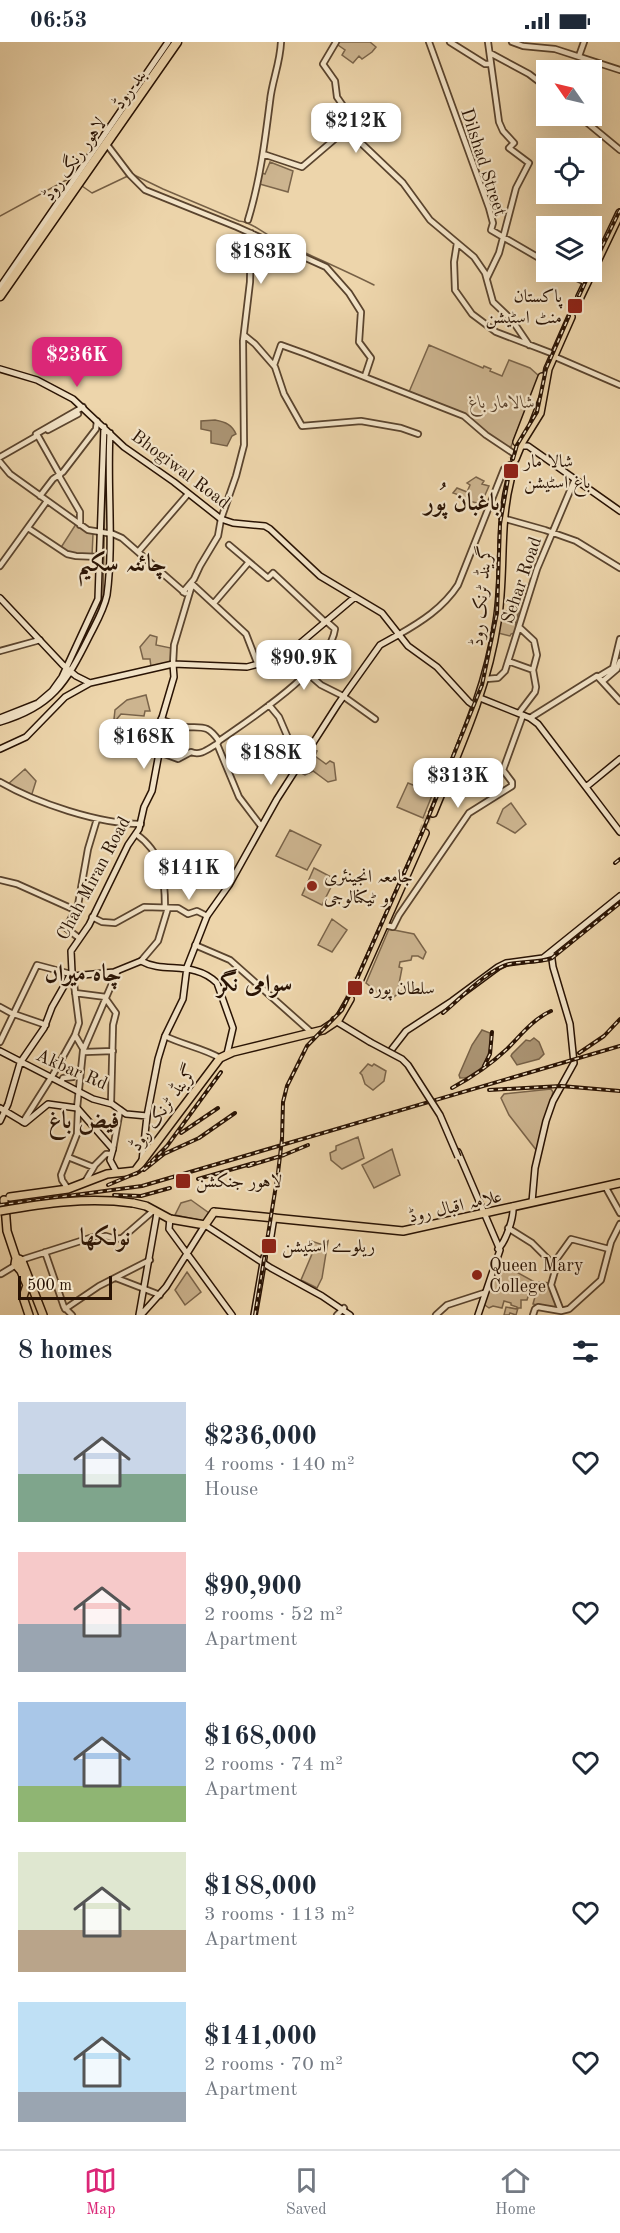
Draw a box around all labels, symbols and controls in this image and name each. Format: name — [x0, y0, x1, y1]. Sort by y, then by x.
text: 06:53 — [30, 10, 87, 32]
north arrow — [536, 60, 602, 126]
map controls — [536, 60, 602, 282]
street label: بند روڈ — [108, 65, 150, 113]
pin: $212K — [314, 103, 398, 154]
street label: Dilshad Street — [457, 106, 509, 219]
text: $212K — [325, 112, 387, 132]
street label: لاہور رنگ روڈ — [36, 113, 111, 205]
button: locate — [536, 138, 602, 204]
button: layers — [536, 216, 602, 282]
pin: $183K — [219, 234, 303, 285]
text: $183K — [230, 243, 292, 263]
place label: پاکستان منٹ اسٹیشن — [485, 288, 564, 329]
marker: پاکستان منٹ اسٹیشن — [566, 297, 584, 315]
pin: $236K — [35, 337, 119, 388]
text: $236K — [46, 346, 108, 366]
park label: شالامار باغ — [469, 394, 535, 417]
street label: Bhogiwal Road — [128, 427, 233, 512]
place label: شالا مار باغ اسٹیشن — [522, 453, 591, 497]
marker: شالا مار باغ اسٹیشن — [502, 462, 520, 480]
district label: باغبان پُور — [421, 482, 500, 520]
street label: Sehar Road — [499, 535, 545, 626]
street label: گرینڈ ٹرنک روڈ — [465, 545, 497, 647]
district label: چائنہ سکیم — [77, 550, 167, 587]
pin: $90.9K — [255, 640, 353, 691]
text: $90.9K — [270, 649, 338, 669]
pin: $168K — [102, 719, 186, 770]
text: $168K — [113, 728, 175, 748]
pin: $188K — [229, 735, 313, 786]
text: $188K — [240, 744, 302, 764]
pin: $313K — [416, 758, 500, 809]
text: $313K — [427, 767, 489, 787]
street label: Chah Miran Road — [54, 814, 134, 943]
pin: $141K — [147, 850, 231, 901]
text: $141K — [158, 859, 220, 879]
place label: جامعہ انجینئری و ٹیکنالوجی — [324, 868, 413, 908]
marker: جامعہ انجینئری و ٹیکنالوجی — [305, 879, 319, 893]
district label: چاہ میراں — [44, 962, 122, 990]
district label: سوامی نگر — [215, 968, 292, 999]
marker: سلطان پورہ — [346, 979, 364, 997]
place label: سلطان پورہ — [368, 980, 435, 1001]
street label: Akbar Rd — [33, 1046, 110, 1094]
street label: گرینڈ ٹرنک روڈ — [124, 1060, 202, 1156]
district label: فیض باغ — [48, 1109, 120, 1140]
marker: لاہور جنکشن — [174, 1172, 192, 1190]
place label: لاہور جنکشن — [196, 1172, 282, 1193]
street label: علامہ اقبال روڈ — [406, 1186, 504, 1227]
district label: نولکھا — [80, 1224, 130, 1252]
marker: ریلوے اسٹیشن — [260, 1237, 278, 1255]
place label: ریلوے اسٹیشن — [282, 1238, 375, 1258]
place label: Queen Mary College — [489, 1257, 584, 1296]
marker: Queen Mary College — [470, 1268, 484, 1282]
scale bar — [18, 1273, 112, 1300]
text: 500 m — [27, 1278, 72, 1294]
icon: filters — [569, 1335, 602, 1368]
text: 8 homes — [18, 1338, 112, 1364]
text: $236,000 — [204, 1424, 317, 1450]
icon: home — [66, 1426, 138, 1498]
icon: heart — [569, 1446, 602, 1479]
text: 4 rooms · 140 m² — [204, 1455, 354, 1475]
text: House — [204, 1480, 258, 1500]
text: $90,900 — [204, 1574, 302, 1600]
icon: home — [66, 1576, 138, 1648]
icon: heart — [569, 1596, 602, 1629]
text: 2 rooms · 52 m² — [204, 1605, 343, 1625]
text: Apartment — [204, 1630, 298, 1650]
text: $168,000 — [204, 1724, 317, 1750]
icon: home — [66, 1726, 138, 1798]
icon: heart — [569, 1746, 602, 1779]
text: 2 rooms · 74 m² — [204, 1755, 343, 1775]
text: Apartment — [204, 1780, 298, 1800]
text: $188,000 — [204, 1874, 317, 1900]
icon: home — [66, 1876, 138, 1948]
icon: heart — [569, 1896, 602, 1929]
text: 3 rooms · 113 m² — [204, 1905, 354, 1925]
text: Apartment — [204, 1930, 298, 1950]
text: $141,000 — [204, 2024, 317, 2050]
icon: home — [66, 2026, 138, 2098]
icon: heart — [569, 2046, 602, 2079]
text: 2 rooms · 70 m² — [204, 2055, 343, 2075]
text: Apartment — [204, 2080, 298, 2100]
tab: Map — [84, 2164, 117, 2220]
tab: Saved — [286, 2164, 327, 2220]
tab: Home — [495, 2164, 536, 2220]

